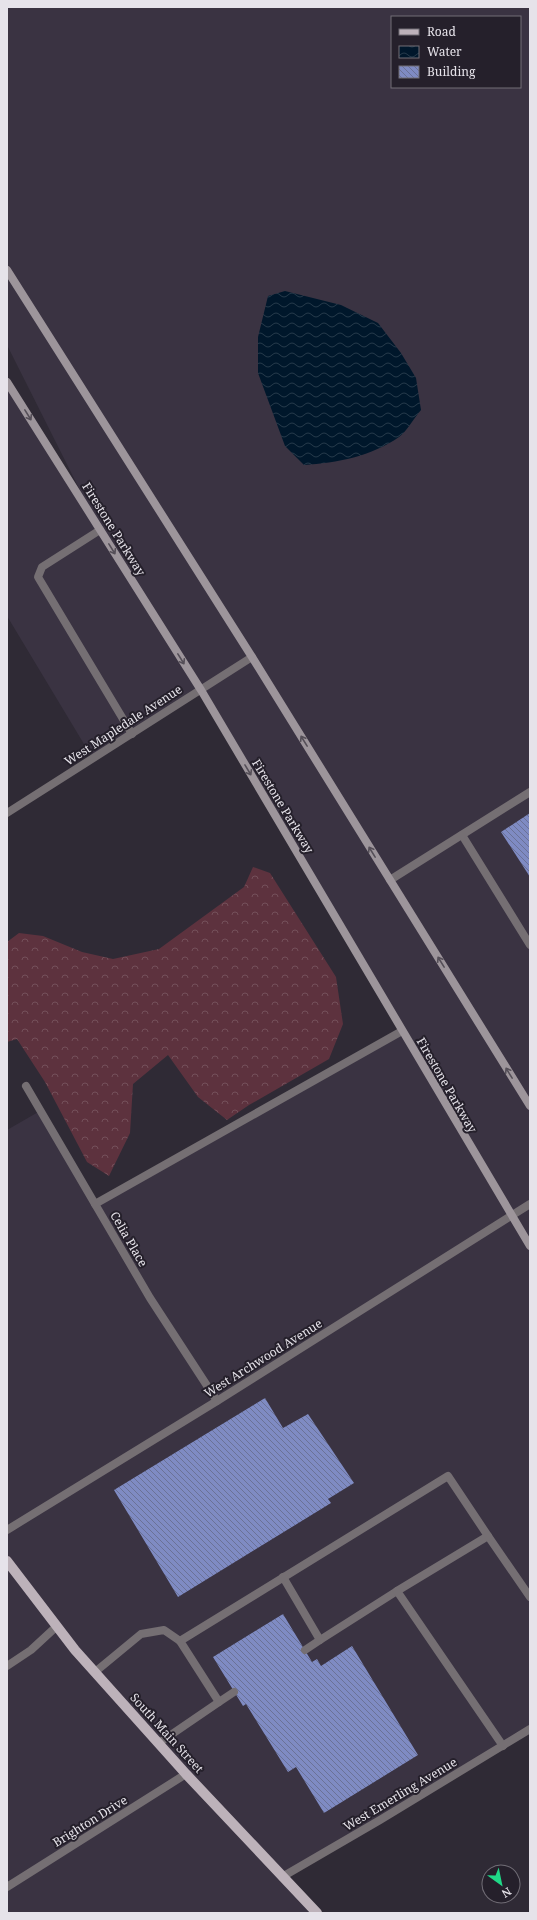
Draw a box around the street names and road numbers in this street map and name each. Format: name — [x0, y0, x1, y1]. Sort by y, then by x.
street label: Firestone Parkway — [78, 479, 150, 579]
street label: West Mapledale Avenue — [61, 681, 185, 769]
street label: Firestone Parkway — [248, 756, 318, 856]
street label: Firestone Parkway — [413, 1034, 481, 1136]
street label: Celia Place — [106, 1208, 152, 1270]
street label: West Archwood Avenue — [201, 1315, 325, 1401]
street label: South Main Street — [126, 1689, 208, 1777]
street label: West Emerling Avenue — [340, 1753, 460, 1835]
street label: Brighton Drive — [49, 1791, 131, 1851]

